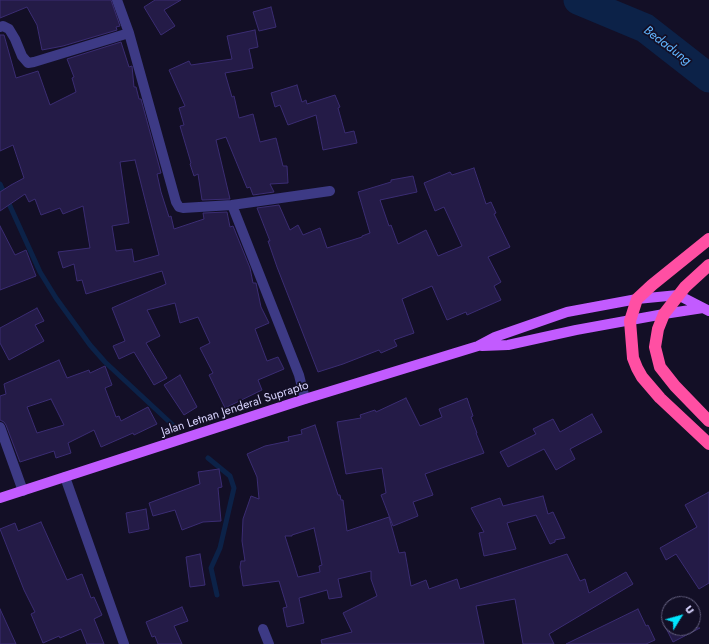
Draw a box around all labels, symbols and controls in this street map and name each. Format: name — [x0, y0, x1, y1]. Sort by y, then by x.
water label: Bedadung — [640, 23, 694, 69]
street label: Jalan Letnan Jenderal Suprapto — [160, 378, 310, 440]
north arrow — [661, 596, 701, 636]
text: U — [681, 601, 698, 617]

